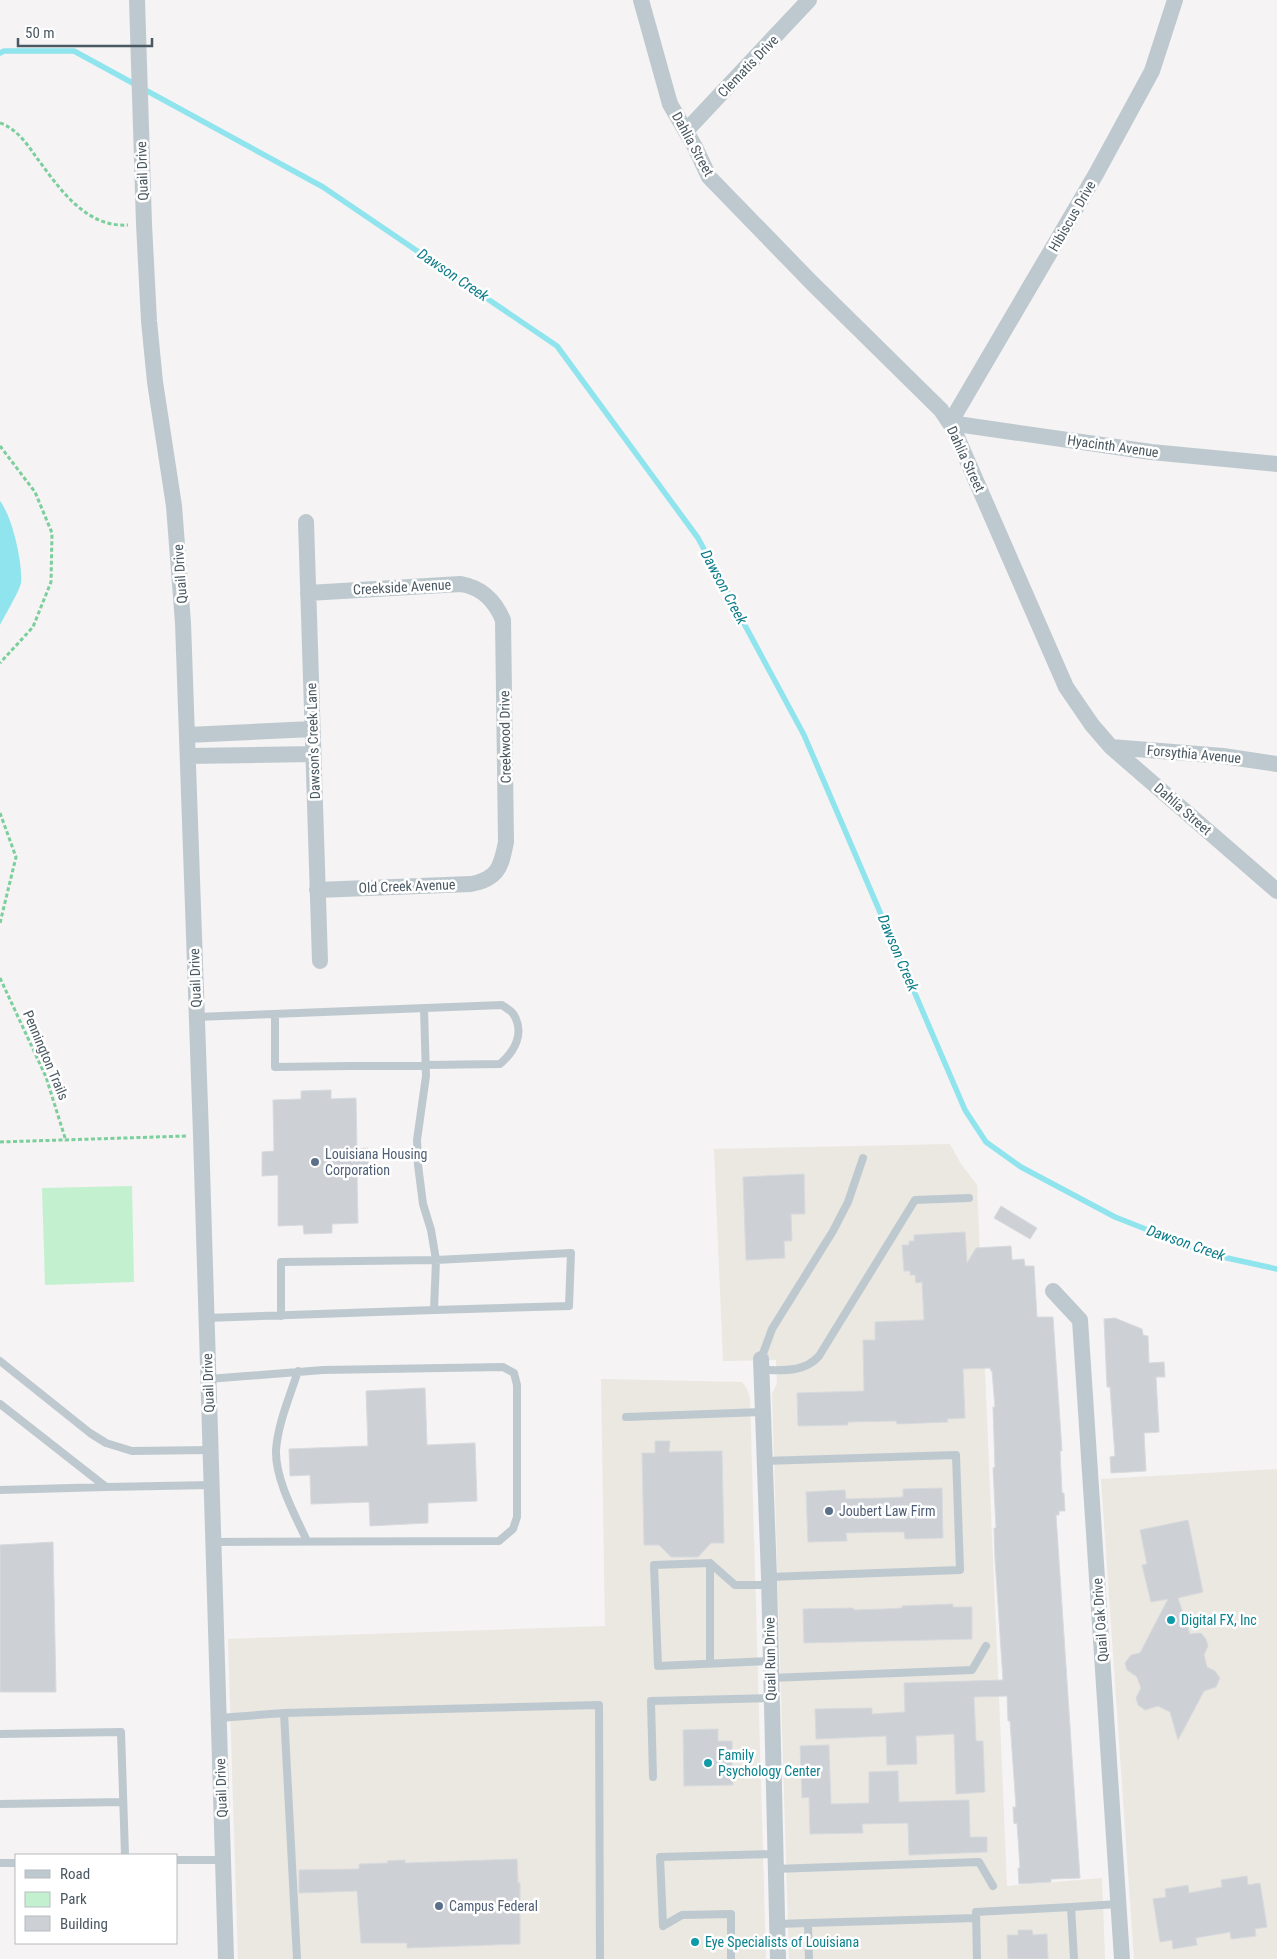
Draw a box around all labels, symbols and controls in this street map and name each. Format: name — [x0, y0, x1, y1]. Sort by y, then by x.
scale bar — [18, 15, 151, 47]
text: 50 m — [25, 24, 55, 42]
street label: Clematis Drive — [715, 31, 782, 100]
street label: Dahlia Street — [669, 109, 717, 179]
street label: Quail Drive — [133, 141, 151, 201]
street label: Hibiscus Drive — [1045, 177, 1099, 254]
water label: Dawson Creek — [414, 245, 492, 306]
street label: Dahlia Street — [944, 424, 988, 494]
street label: Hyacinth Avenue — [1066, 432, 1160, 460]
street label: Quail Drive — [170, 543, 190, 604]
water label: Dawson Creek — [697, 547, 751, 628]
street label: Creekside Avenue — [353, 576, 452, 598]
street label: Dawson's Creek Lane — [303, 682, 323, 799]
street label: Creekwood Drive — [496, 690, 514, 784]
street label: Forsythia Avenue — [1146, 742, 1242, 766]
street label: Dahlia Street — [1151, 780, 1215, 838]
street label: Old Creek Avenue — [358, 876, 456, 896]
water label: Dawson Creek — [874, 912, 922, 995]
street label: Quail Drive — [186, 948, 204, 1008]
street label: Pennington Trails — [20, 1008, 72, 1102]
place label: Louisiana Housing Corporation — [325, 1146, 427, 1178]
marker: Louisiana Housing Corporation — [309, 1156, 321, 1168]
water label: Dawson Creek — [1144, 1221, 1228, 1265]
street label: Quail Drive — [199, 1353, 217, 1413]
place label: Joubert Law Firm — [839, 1503, 935, 1519]
marker: Joubert Law Firm — [823, 1505, 835, 1517]
street label: Quail Oak Drive — [1089, 1577, 1111, 1663]
place label: Digital FX, Inc — [1181, 1612, 1257, 1628]
marker: Digital FX, Inc — [1165, 1614, 1177, 1626]
street label: Quail Run Drive — [761, 1617, 779, 1701]
place label: Family Psychology Center — [718, 1747, 821, 1779]
marker: Family Psychology Center — [702, 1757, 714, 1769]
street label: Quail Drive — [212, 1758, 230, 1818]
legend — [15, 1854, 178, 1944]
text: Road — [60, 1865, 90, 1883]
text: Park — [60, 1890, 87, 1908]
place label: Campus Federal — [449, 1898, 538, 1914]
marker: Campus Federal — [433, 1900, 445, 1912]
text: Building — [60, 1915, 108, 1933]
place label: Eye Specialists of Louisiana — [705, 1934, 859, 1950]
marker: Eye Specialists of Louisiana — [689, 1936, 701, 1948]

